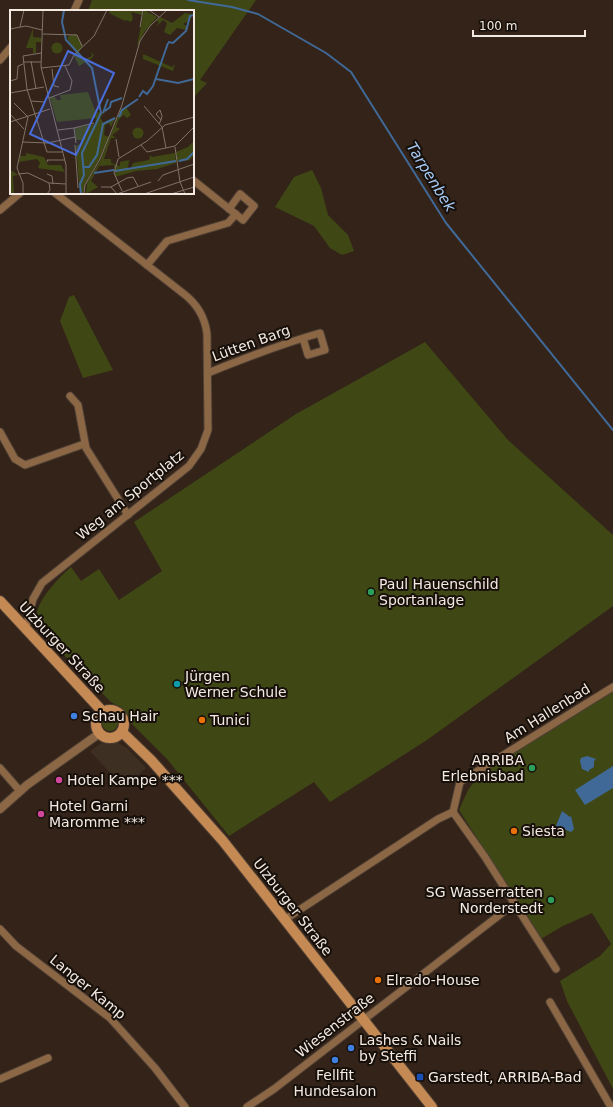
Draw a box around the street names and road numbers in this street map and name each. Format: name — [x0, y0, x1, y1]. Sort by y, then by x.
street label: Lütten Barg — [210, 321, 292, 365]
street label: Weg am Sportplatz — [73, 447, 187, 543]
street label: Ulzburger Straße — [16, 598, 108, 696]
street label: Am Hallenbad — [501, 680, 593, 746]
street label: Ulzburger Straße — [250, 855, 336, 959]
street label: Langer Kamp — [47, 952, 129, 1023]
street label: Wiesenstraße — [292, 989, 378, 1061]

